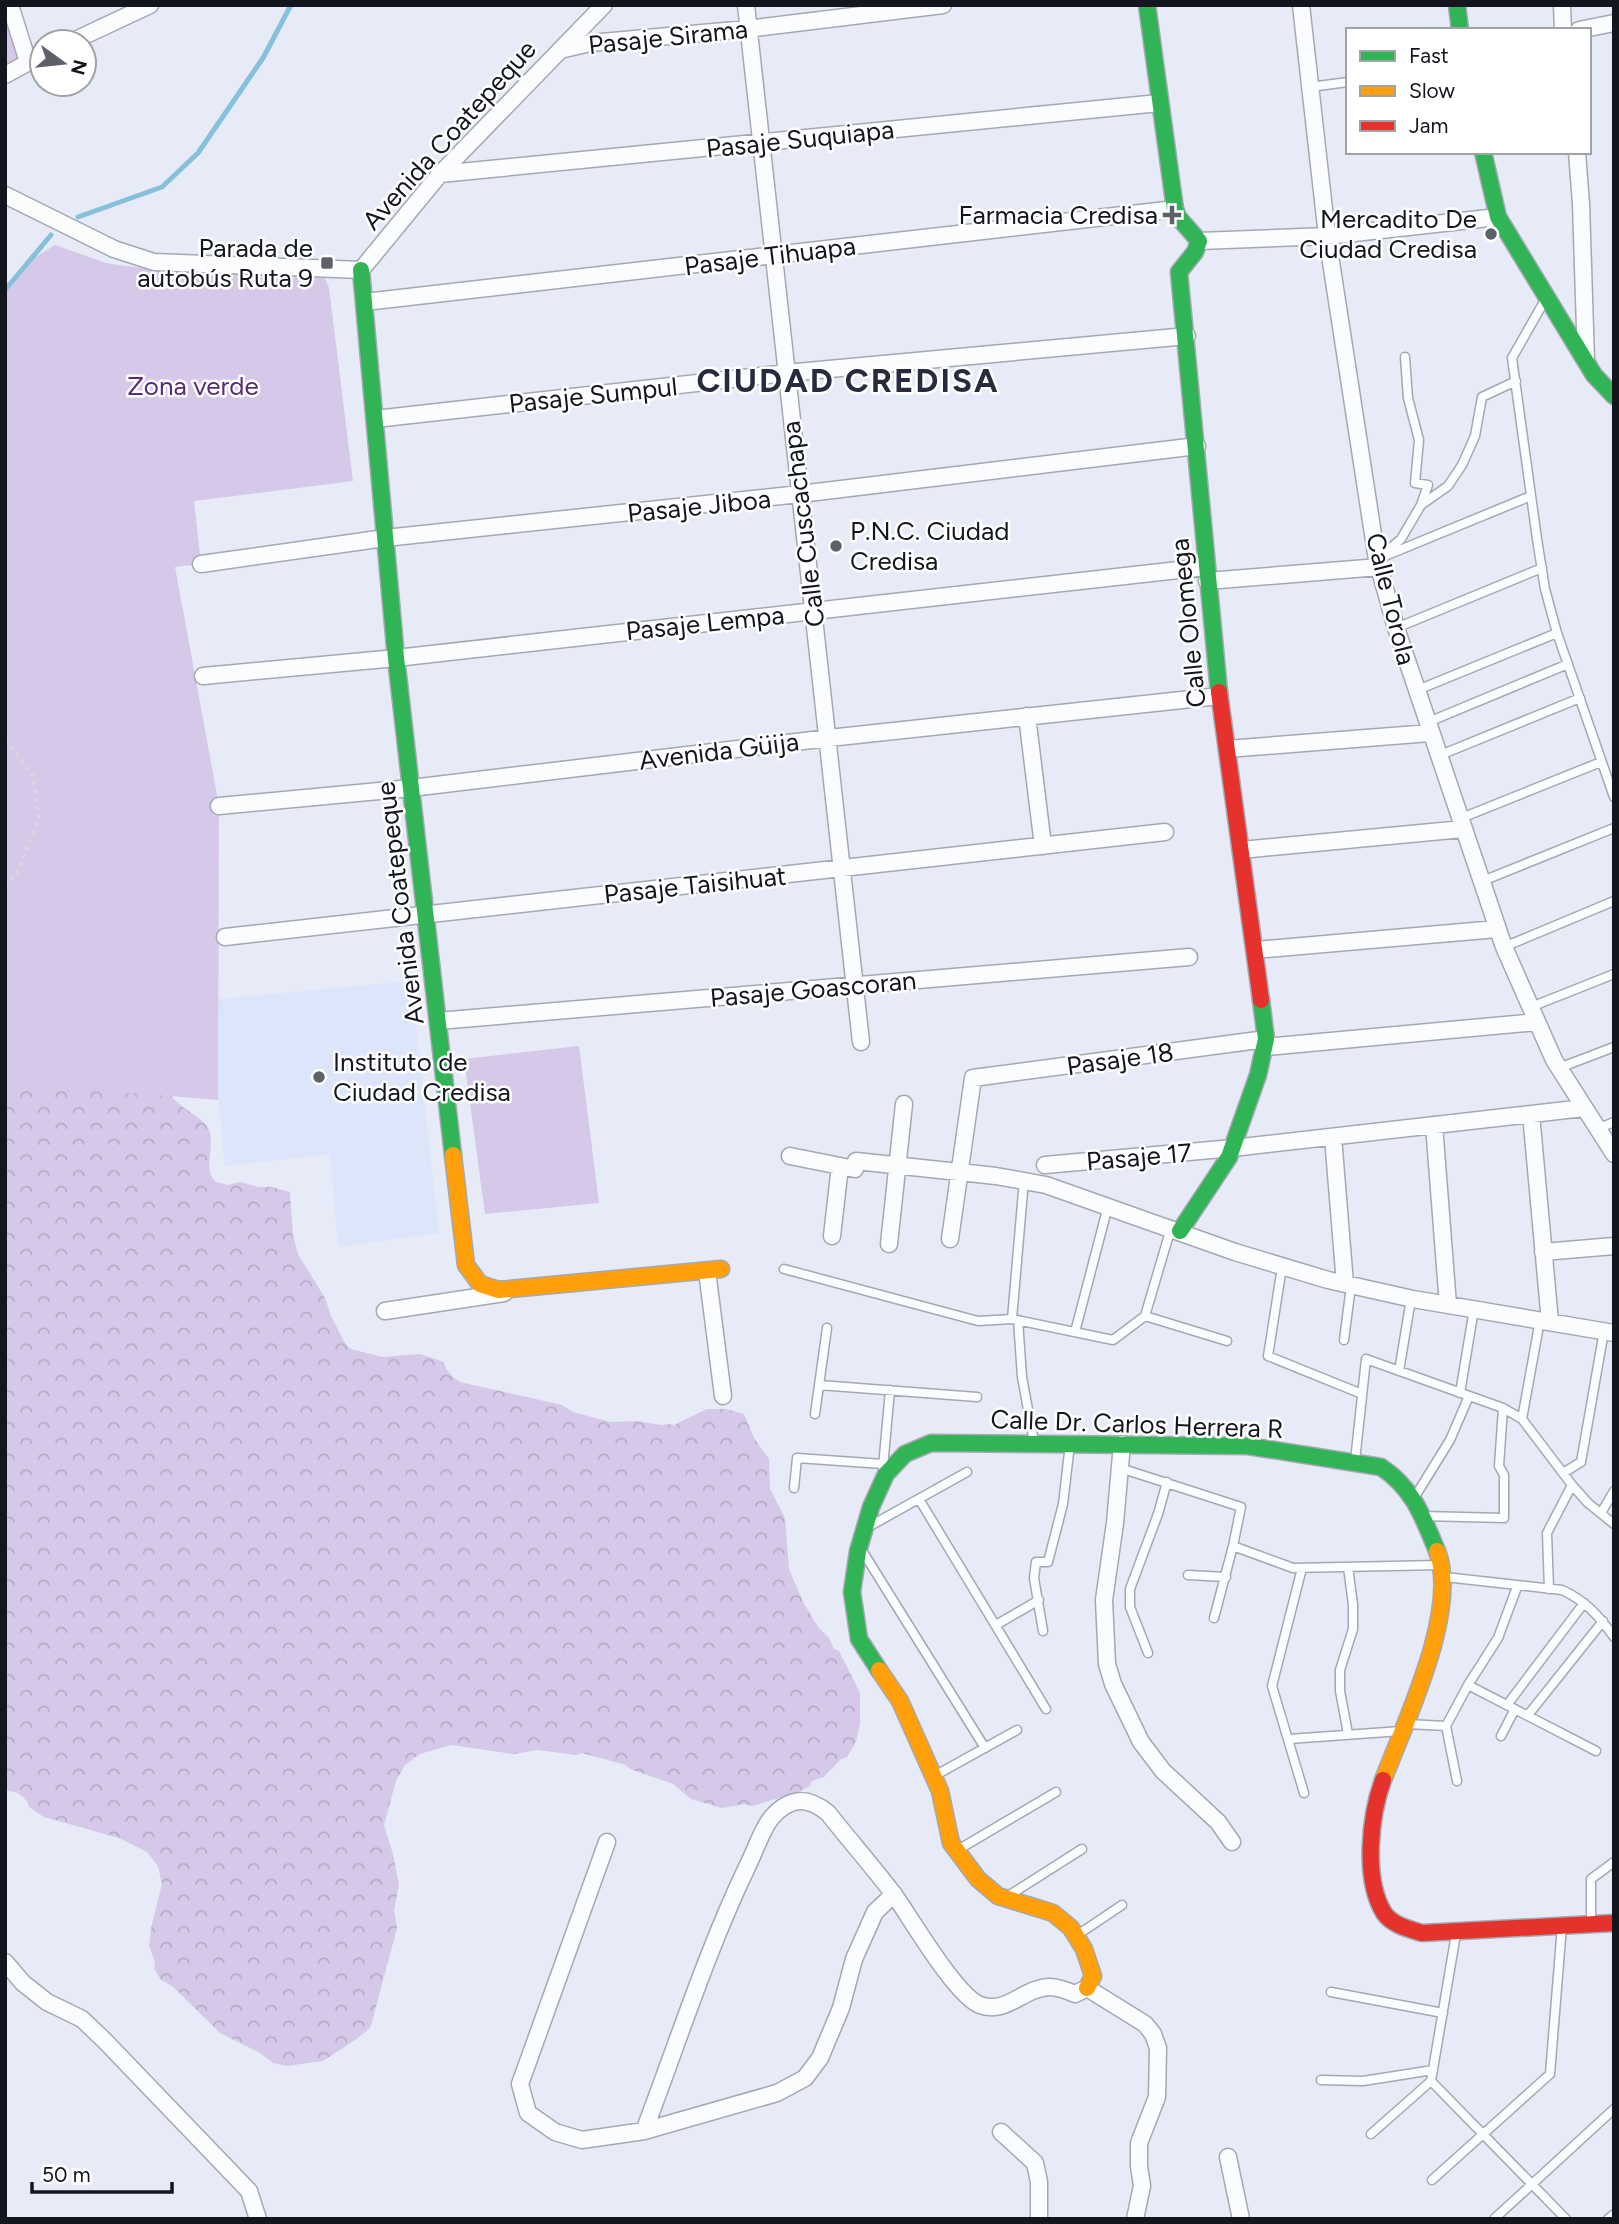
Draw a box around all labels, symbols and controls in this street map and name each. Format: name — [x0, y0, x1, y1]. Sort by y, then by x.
street label: Pasaje Sirama — [587, 13, 749, 61]
north arrow — [28, 28, 98, 98]
legend — [1346, 28, 1591, 154]
street label: Avenida Coatepeque — [355, 33, 543, 237]
text: Fast — [1409, 43, 1449, 68]
text: N — [66, 57, 92, 77]
text: Slow — [1409, 78, 1455, 103]
street label: Pasaje Suquiapa — [704, 113, 896, 165]
text: Jam — [1409, 113, 1448, 138]
place label: Farmacia Credisa — [958, 199, 1158, 231]
place label: Mercadito De Ciudad Credisa — [1299, 203, 1477, 265]
marker: Farmacia Credisa — [1164, 207, 1180, 223]
marker: Mercadito De Ciudad Credisa — [1483, 226, 1499, 242]
street label: Pasaje Tihuapa — [683, 230, 857, 282]
place label: Parada de autobús Ruta 9 — [137, 232, 313, 294]
marker: Parada de autobús Ruta 9 — [319, 255, 335, 271]
district label: CIUDAD CREDISA — [696, 361, 1000, 400]
park label: Zona verde — [127, 370, 259, 402]
street label: Pasaje Sumpul — [507, 370, 679, 420]
street label: Calle Cuscachapa — [774, 419, 832, 629]
street label: Pasaje Jiboa — [626, 483, 772, 529]
place label: P.N.C. Ciudad Credisa — [850, 515, 1010, 577]
street label: Calle Torola — [1359, 530, 1423, 668]
street label: Calle Olomega — [1163, 537, 1213, 709]
marker: P.N.C. Ciudad Credisa — [828, 538, 844, 554]
street label: Pasaje Lempa — [624, 599, 786, 647]
street label: Avenida Güija — [637, 725, 801, 777]
street label: Avenida Coatepeque — [369, 780, 431, 1026]
street label: Pasaje Taisihuat — [602, 859, 788, 910]
street label: Pasaje Goascoran — [709, 964, 917, 1014]
street label: Pasaje 18 — [1064, 1036, 1176, 1082]
place label: Instituto de Ciudad Credisa — [333, 1046, 511, 1108]
marker: Instituto de Ciudad Credisa — [311, 1069, 327, 1085]
street label: Pasaje 17 — [1085, 1136, 1193, 1178]
street label: Calle Dr. Carlos Herrera R — [990, 1403, 1284, 1445]
scale bar — [32, 2150, 172, 2194]
text: 50 m — [42, 2162, 91, 2187]

